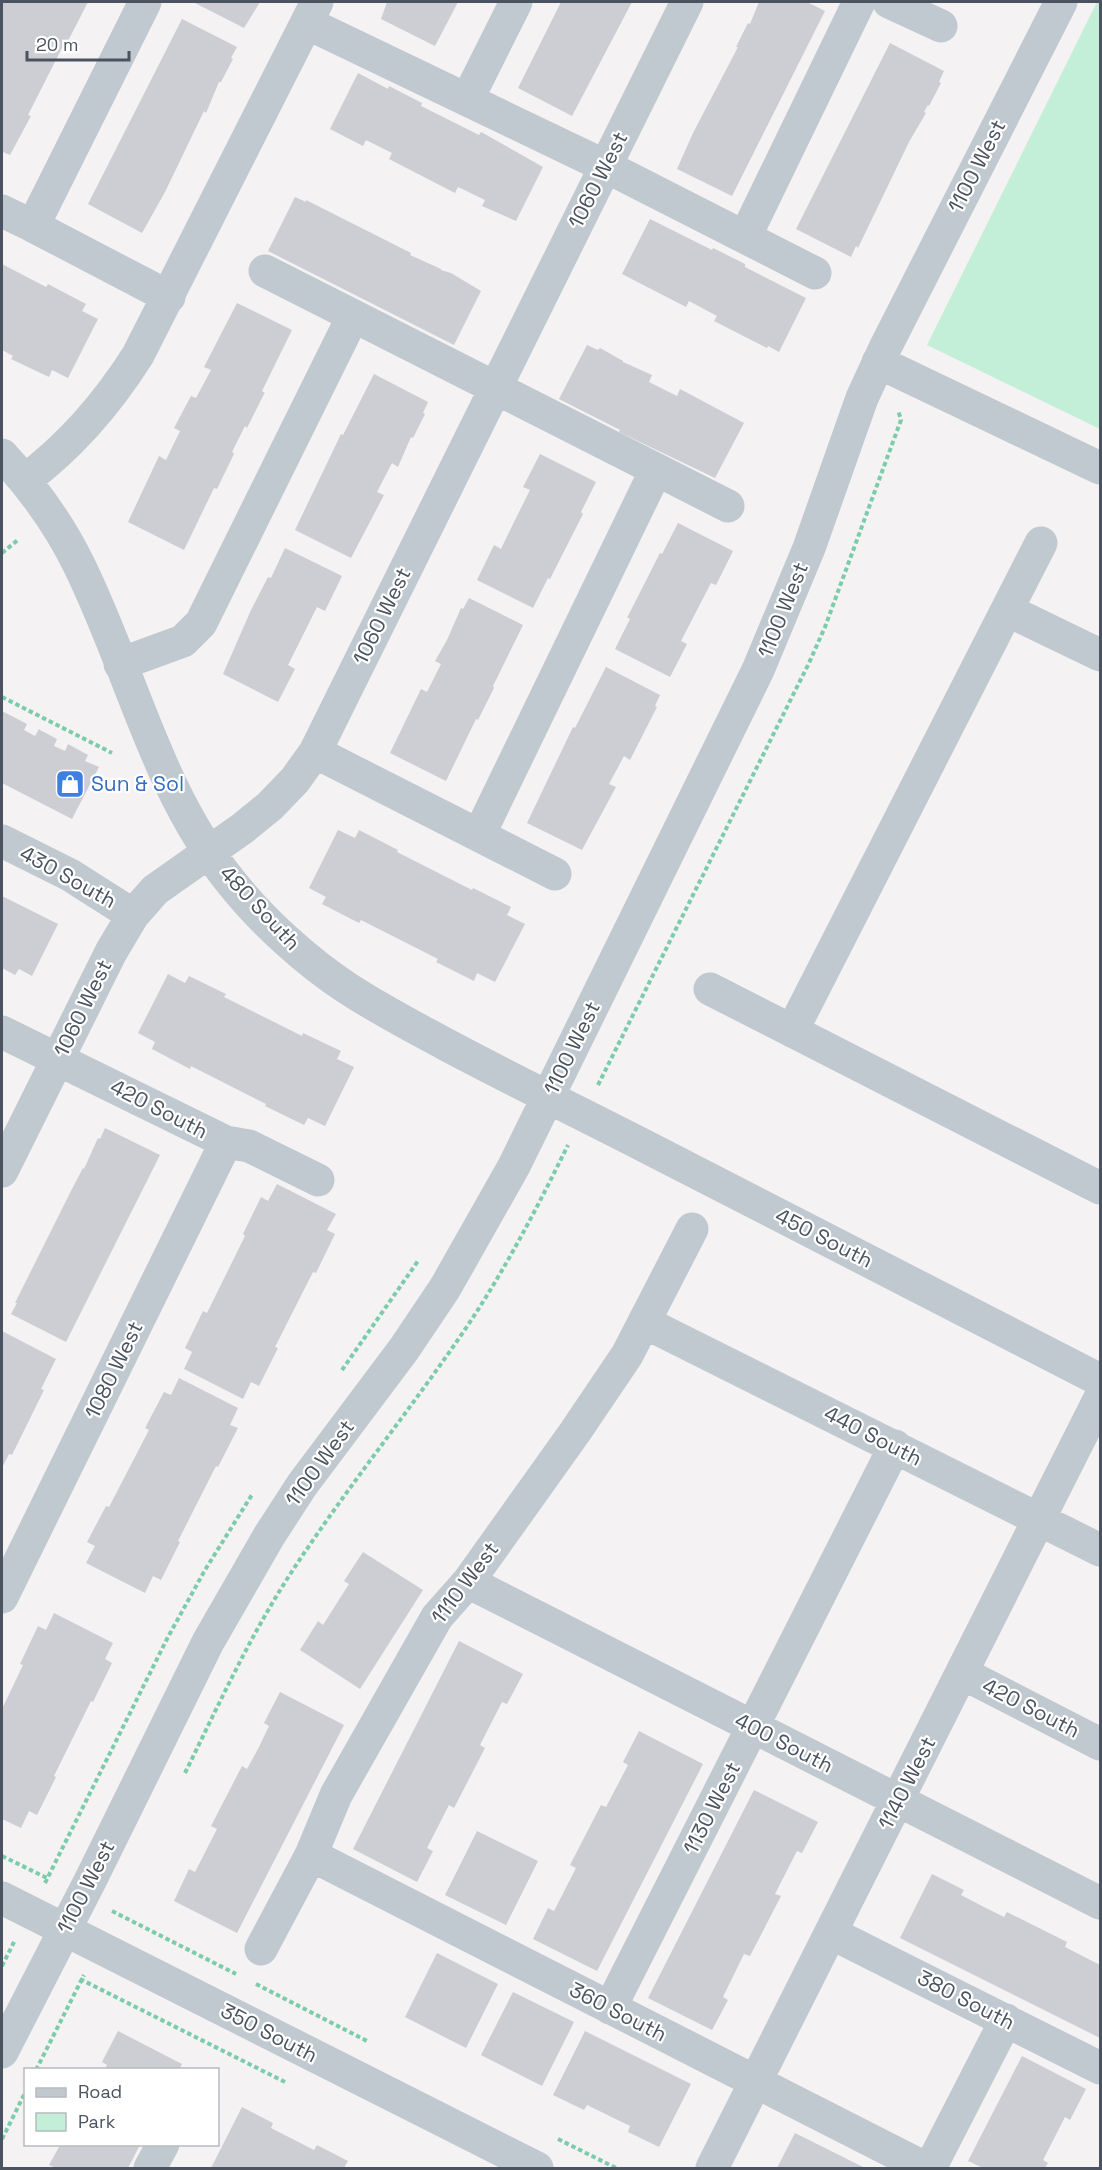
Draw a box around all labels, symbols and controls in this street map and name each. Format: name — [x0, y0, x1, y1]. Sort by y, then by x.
scale bar — [27, 24, 129, 62]
text: 20 m — [36, 33, 79, 56]
street label: 1100 West — [942, 115, 1011, 217]
street label: 1060 West — [562, 127, 633, 233]
street label: 1100 West — [751, 558, 814, 662]
street label: 1060 West — [346, 563, 417, 669]
shop icon: Sun & Sol — [54, 768, 86, 800]
place label: Sun & Sol — [91, 770, 184, 797]
street label: 430 South — [15, 839, 121, 914]
street label: 480 South — [214, 860, 306, 956]
street label: 1060 West — [47, 955, 118, 1061]
street label: 1100 West — [537, 997, 606, 1099]
street label: 420 South — [106, 1072, 213, 1145]
street label: 450 South — [771, 1202, 877, 1274]
street label: 1080 West — [78, 1317, 149, 1423]
street label: 440 South — [820, 1399, 927, 1472]
street label: 1100 West — [279, 1414, 360, 1511]
street label: 1110 West — [425, 1536, 504, 1629]
street label: 420 South — [978, 1671, 1085, 1744]
street label: 400 South — [731, 1706, 838, 1779]
street label: 1140 West — [872, 1732, 941, 1834]
street label: 1130 West — [677, 1757, 746, 1858]
street label: 1100 West — [51, 1836, 120, 1938]
street label: 380 South — [913, 1963, 1020, 2036]
street label: 360 South — [565, 1976, 671, 2048]
street label: 350 South — [216, 1997, 322, 2068]
legend — [24, 2068, 219, 2146]
text: Road — [78, 2080, 122, 2103]
text: Park — [78, 2110, 116, 2133]

